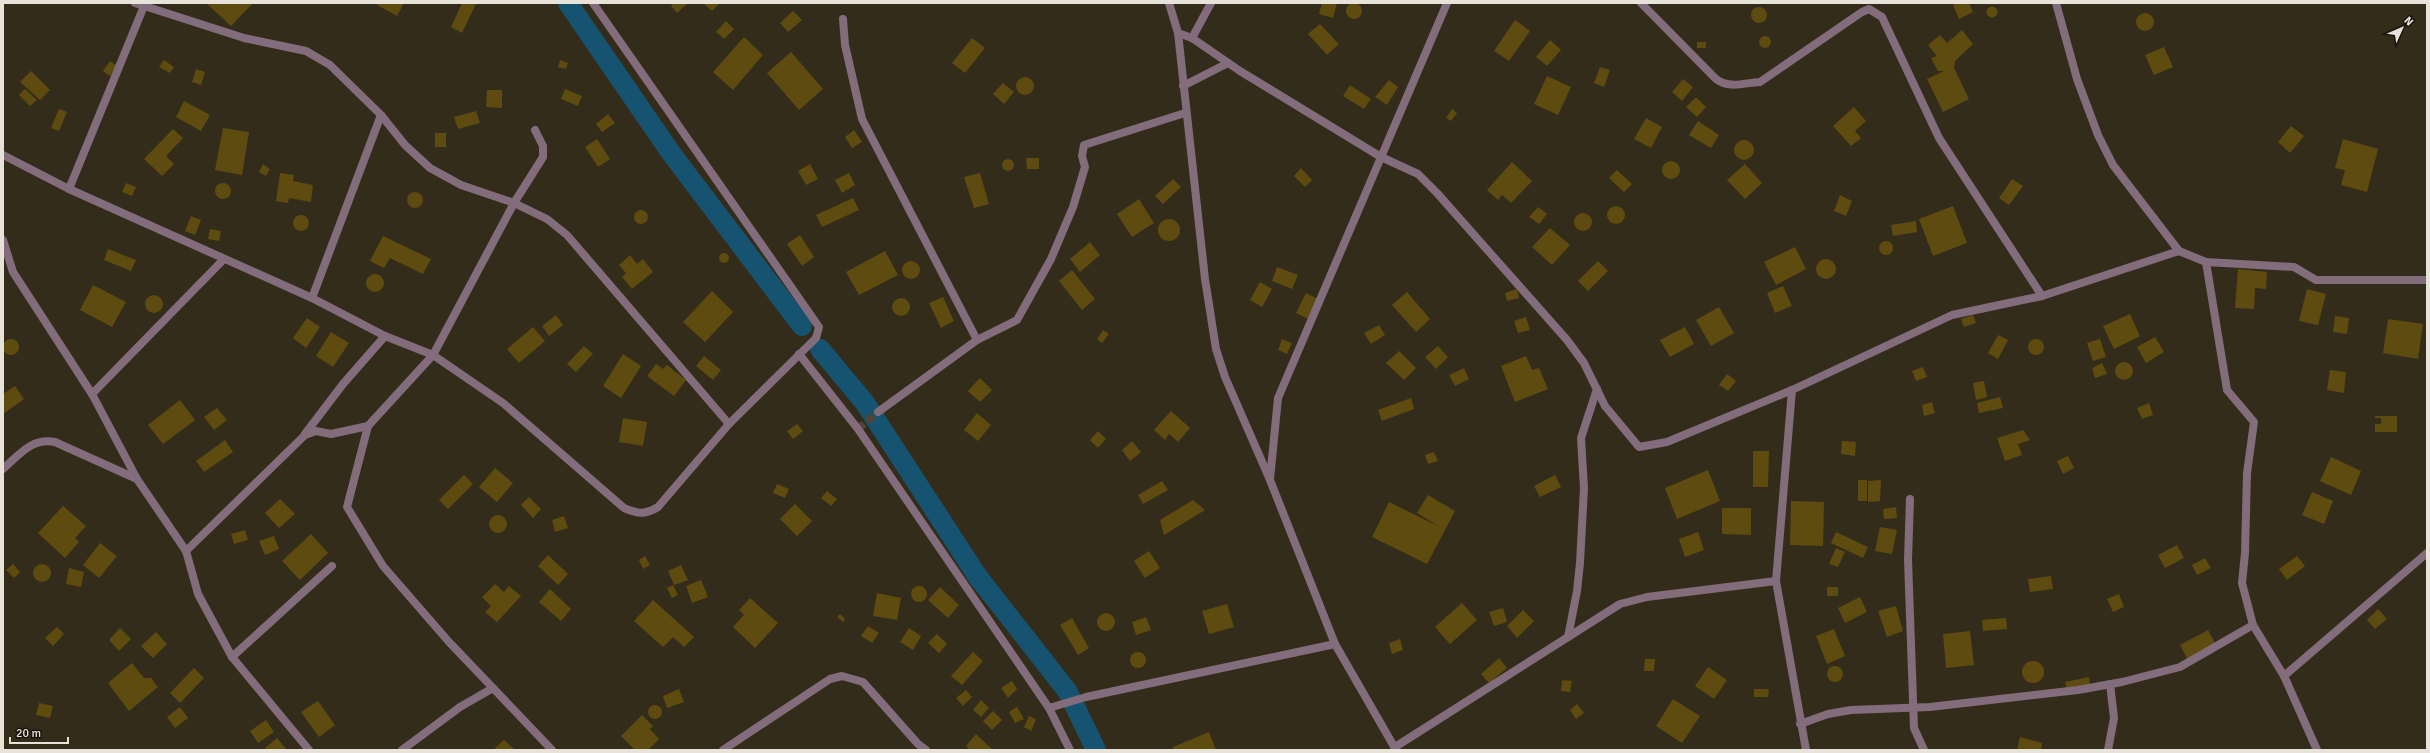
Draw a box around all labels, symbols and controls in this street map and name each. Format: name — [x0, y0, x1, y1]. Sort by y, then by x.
north arrow — [2382, 8, 2422, 48]
text: N — [2401, 14, 2416, 29]
scale bar — [10, 719, 68, 745]
text: 20 m — [16, 726, 41, 741]

